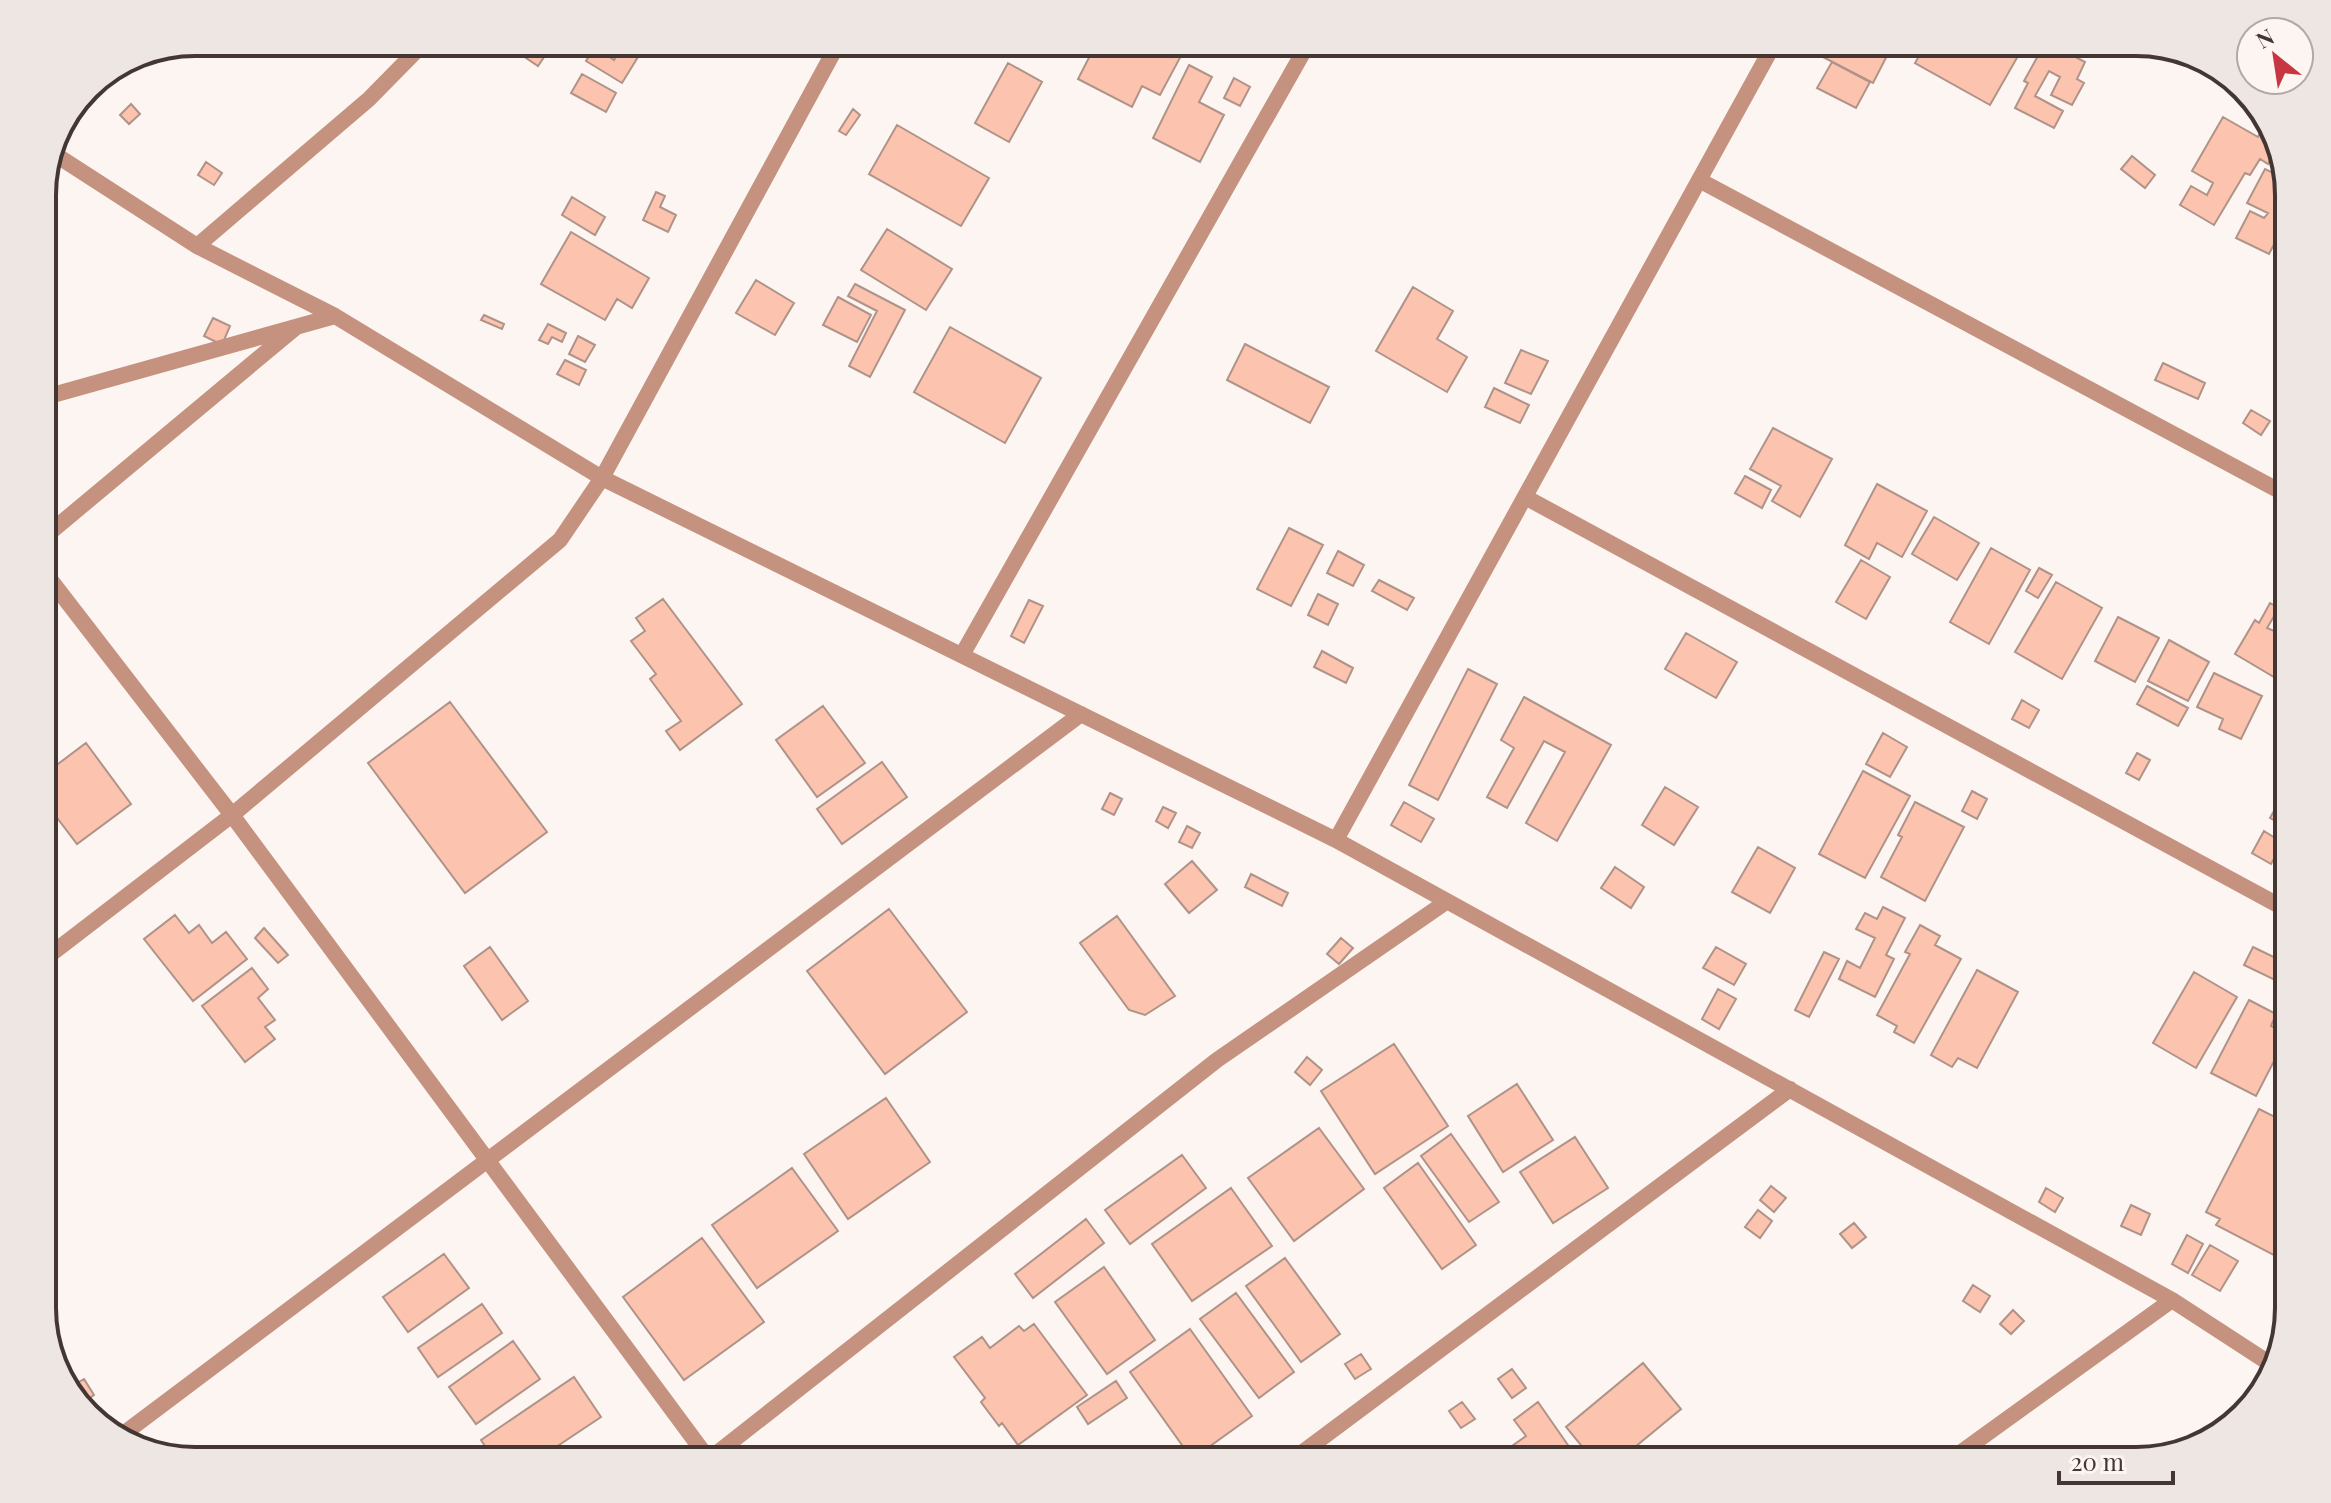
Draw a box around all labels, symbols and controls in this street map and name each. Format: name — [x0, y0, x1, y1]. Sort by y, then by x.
north arrow — [2235, 16, 2315, 96]
text: N — [2250, 21, 2279, 55]
scale bar — [2059, 1435, 2173, 1485]
text: 20 m — [2071, 1445, 2124, 1477]

